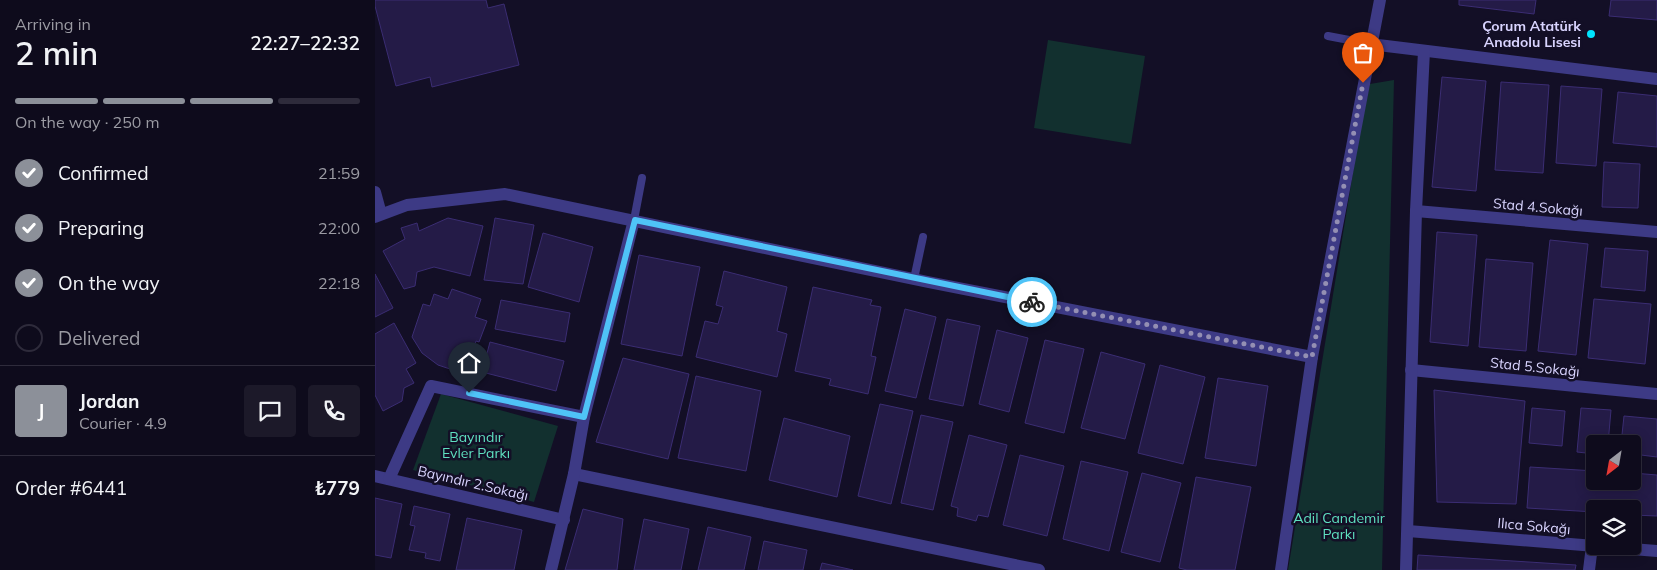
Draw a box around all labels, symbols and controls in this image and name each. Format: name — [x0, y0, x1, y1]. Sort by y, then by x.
text: Arriving in — [15, 14, 91, 34]
place label: Çorum Atatürk Anadolu Lisesi — [1482, 17, 1581, 51]
marker: Çorum Atatürk Anadolu Lisesi — [1585, 28, 1597, 40]
text: 22:27–22:32 — [250, 31, 360, 55]
pin — [1342, 32, 1384, 83]
text: 2 min — [15, 33, 98, 73]
icon: bag — [1349, 39, 1377, 67]
text: On the way · 250 m — [15, 112, 160, 132]
icon: check — [15, 159, 43, 187]
text: Confirmed — [58, 161, 149, 185]
text: 21:59 — [318, 163, 360, 183]
street label: Stad 4.Sokağı — [1492, 194, 1584, 220]
icon: check — [15, 214, 43, 242]
text: Preparing — [58, 216, 144, 240]
text: 22:00 — [318, 218, 360, 238]
icon: check — [15, 269, 43, 297]
text: On the way — [58, 271, 160, 295]
text: 22:18 — [318, 273, 360, 293]
courier — [1007, 277, 1057, 327]
icon: bike — [1018, 288, 1046, 316]
text: Delivered — [58, 326, 140, 350]
pin — [448, 342, 490, 393]
icon: home — [455, 349, 483, 377]
street label: Stad 5.Sokağı — [1489, 353, 1581, 381]
button: chat — [244, 385, 296, 437]
button: phone — [308, 385, 360, 437]
text: Jordan — [79, 389, 139, 413]
text: J — [38, 399, 44, 423]
text: Courier · 4.9 — [79, 413, 167, 433]
park label: Bayındır Evler Parkı — [442, 428, 510, 462]
north arrow — [1586, 435, 1641, 490]
map controls — [1586, 435, 1641, 555]
street label: Bayındır 2.Sokağı — [416, 462, 530, 504]
text: Order #6441 — [15, 476, 127, 500]
text: ₺779 — [314, 476, 360, 500]
button: layers — [1586, 500, 1641, 555]
park label: Adil Candemir Parkı — [1293, 509, 1386, 543]
street label: Ilıca Sokağı — [1497, 514, 1571, 538]

